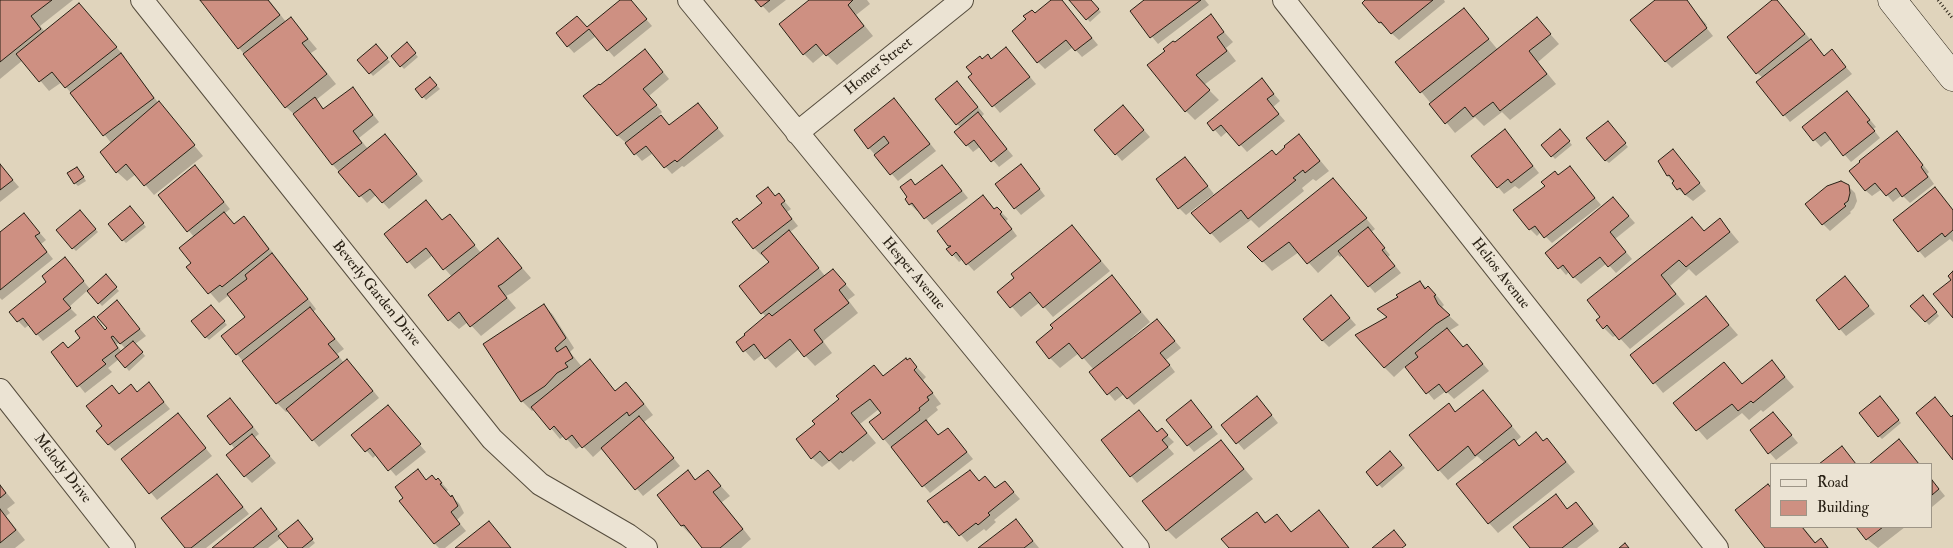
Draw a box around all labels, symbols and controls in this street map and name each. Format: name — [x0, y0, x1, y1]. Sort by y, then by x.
street label: Homer Street — [841, 34, 917, 100]
street label: Hesper Avenue — [877, 234, 949, 314]
street label: Helios Avenue — [1467, 235, 1533, 313]
street label: Beverly Garden Drive — [328, 237, 424, 351]
street label: Melody Drive — [29, 431, 95, 507]
legend — [1770, 463, 1933, 528]
text: Road — [1817, 473, 1848, 492]
text: Building — [1817, 498, 1869, 517]

